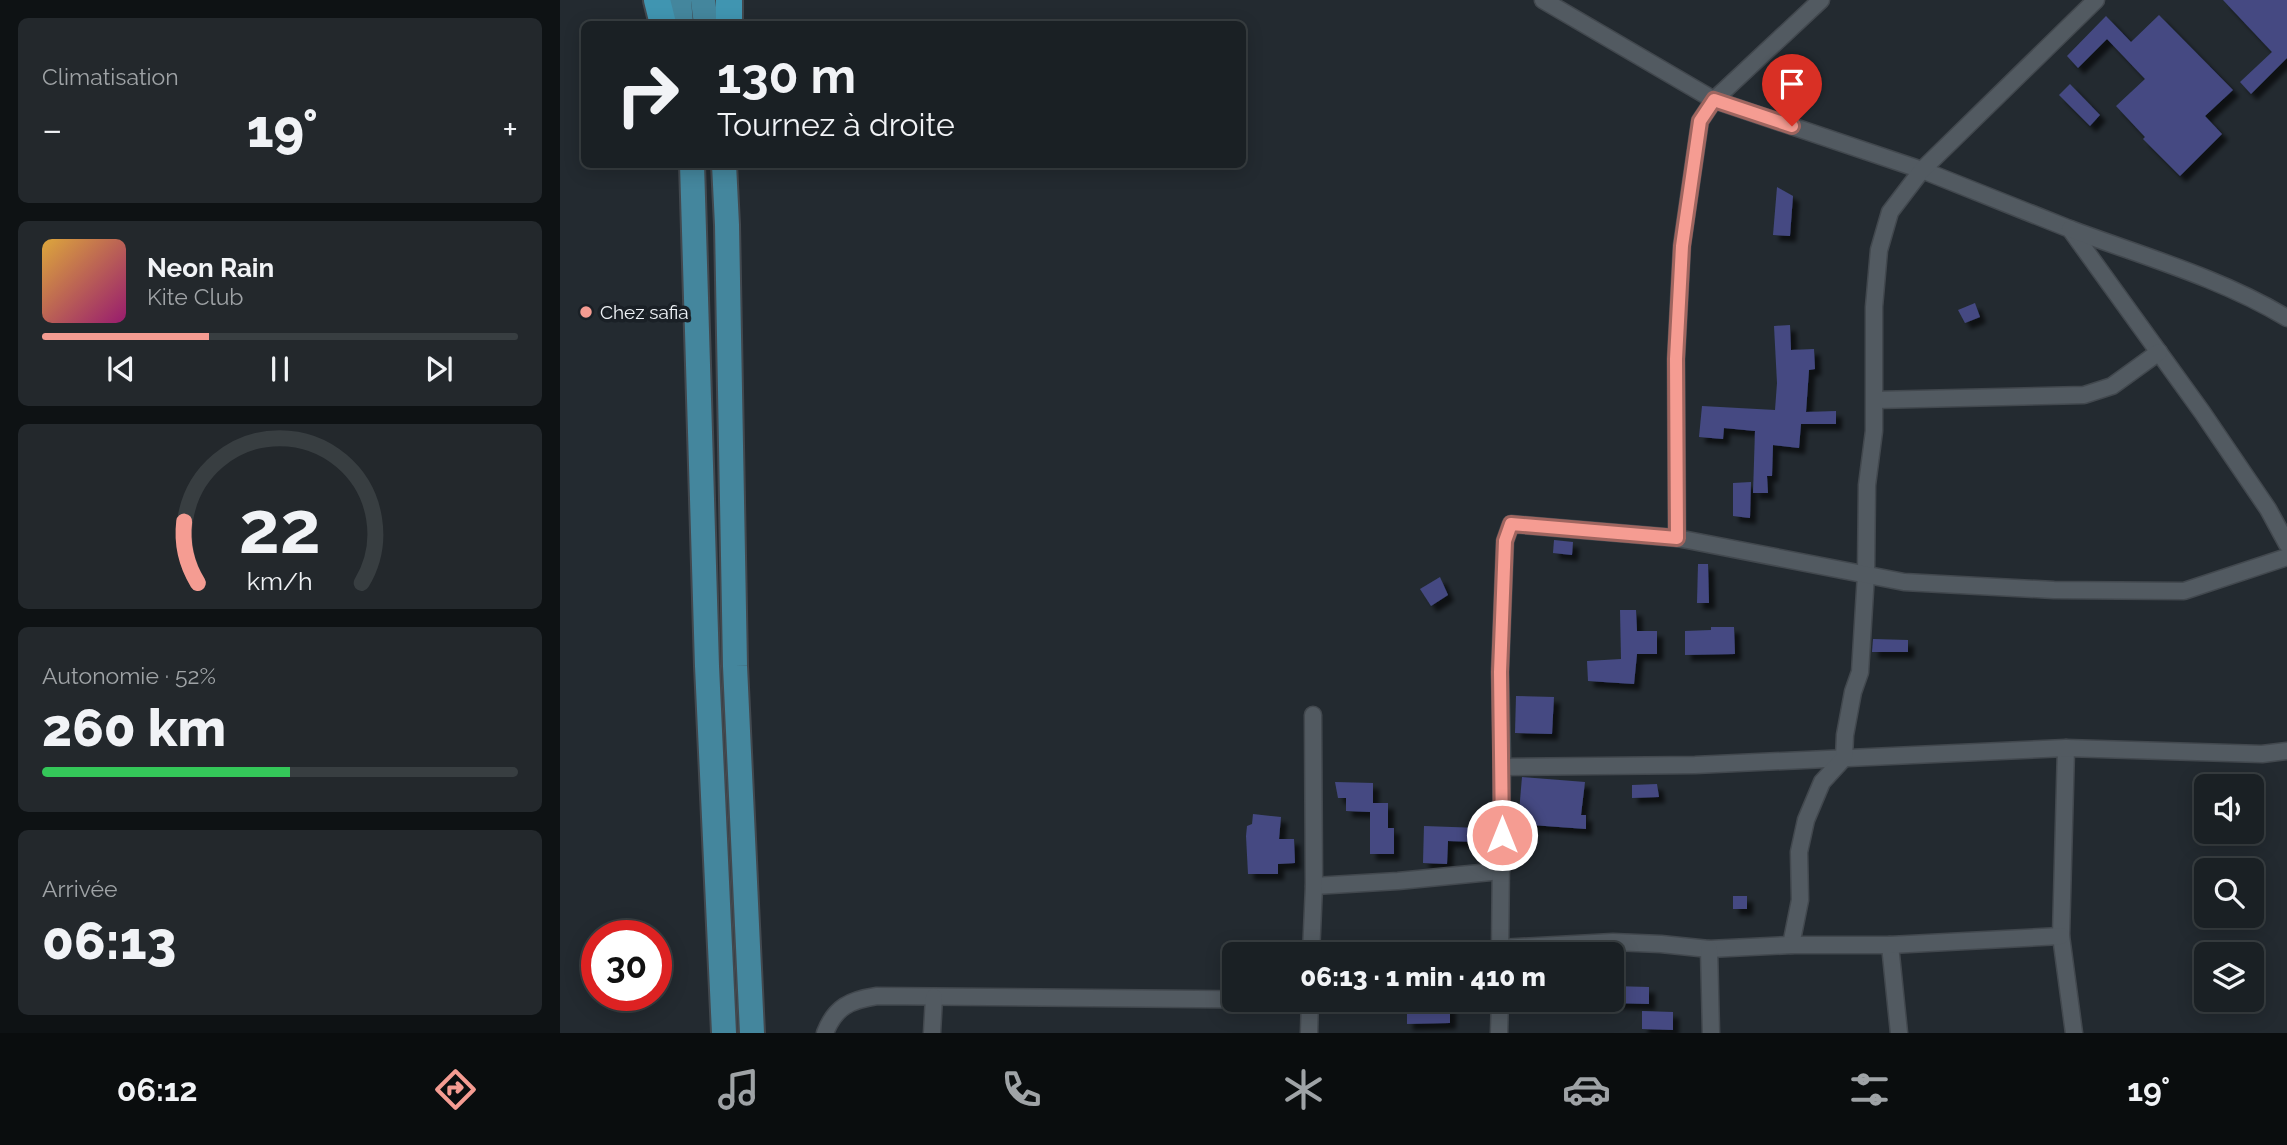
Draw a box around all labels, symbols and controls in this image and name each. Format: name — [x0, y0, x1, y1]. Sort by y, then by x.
text: 130 m — [717, 47, 856, 104]
icon: right — [602, 49, 693, 140]
pin — [1762, 54, 1822, 126]
text: Climatisation — [42, 63, 179, 90]
icon: arrive — [1773, 65, 1811, 103]
text: 19° — [247, 98, 318, 159]
text: Tournez à droite — [717, 106, 955, 143]
text: − — [42, 107, 62, 152]
text: + — [502, 107, 518, 152]
text: Neon Rain — [147, 253, 274, 283]
text: Kite Club — [147, 283, 244, 310]
place label: Chez safia — [600, 301, 689, 323]
marker: Chez safia — [578, 304, 594, 320]
icon: previous — [102, 350, 140, 388]
icon: pause — [261, 350, 299, 388]
icon: next — [420, 350, 458, 388]
text: 22 — [239, 485, 321, 570]
text: km/h — [247, 565, 313, 595]
text: Autonomie · 52% — [42, 662, 216, 689]
text: 260 km — [42, 697, 226, 758]
map controls — [2194, 774, 2264, 1012]
button: sound — [2194, 774, 2264, 844]
position arrow — [1465, 798, 1539, 872]
button: search — [2194, 858, 2264, 928]
text: Arrivée — [42, 875, 118, 902]
text: 06:13 — [42, 910, 176, 971]
speed limit sign: 30 — [581, 920, 672, 1011]
button: layers — [2194, 942, 2264, 1012]
text: 06:13 · 1 min · 410 m — [1300, 962, 1546, 992]
icon: directions — [431, 1065, 480, 1114]
icon: music — [714, 1065, 763, 1114]
icon: phone — [997, 1065, 1046, 1114]
icon: climate — [1279, 1065, 1328, 1114]
icon: car — [1562, 1065, 1611, 1114]
icon: filters — [1845, 1065, 1894, 1114]
text: 06:12 — [117, 1071, 198, 1108]
text: 19° — [2127, 1071, 2170, 1108]

